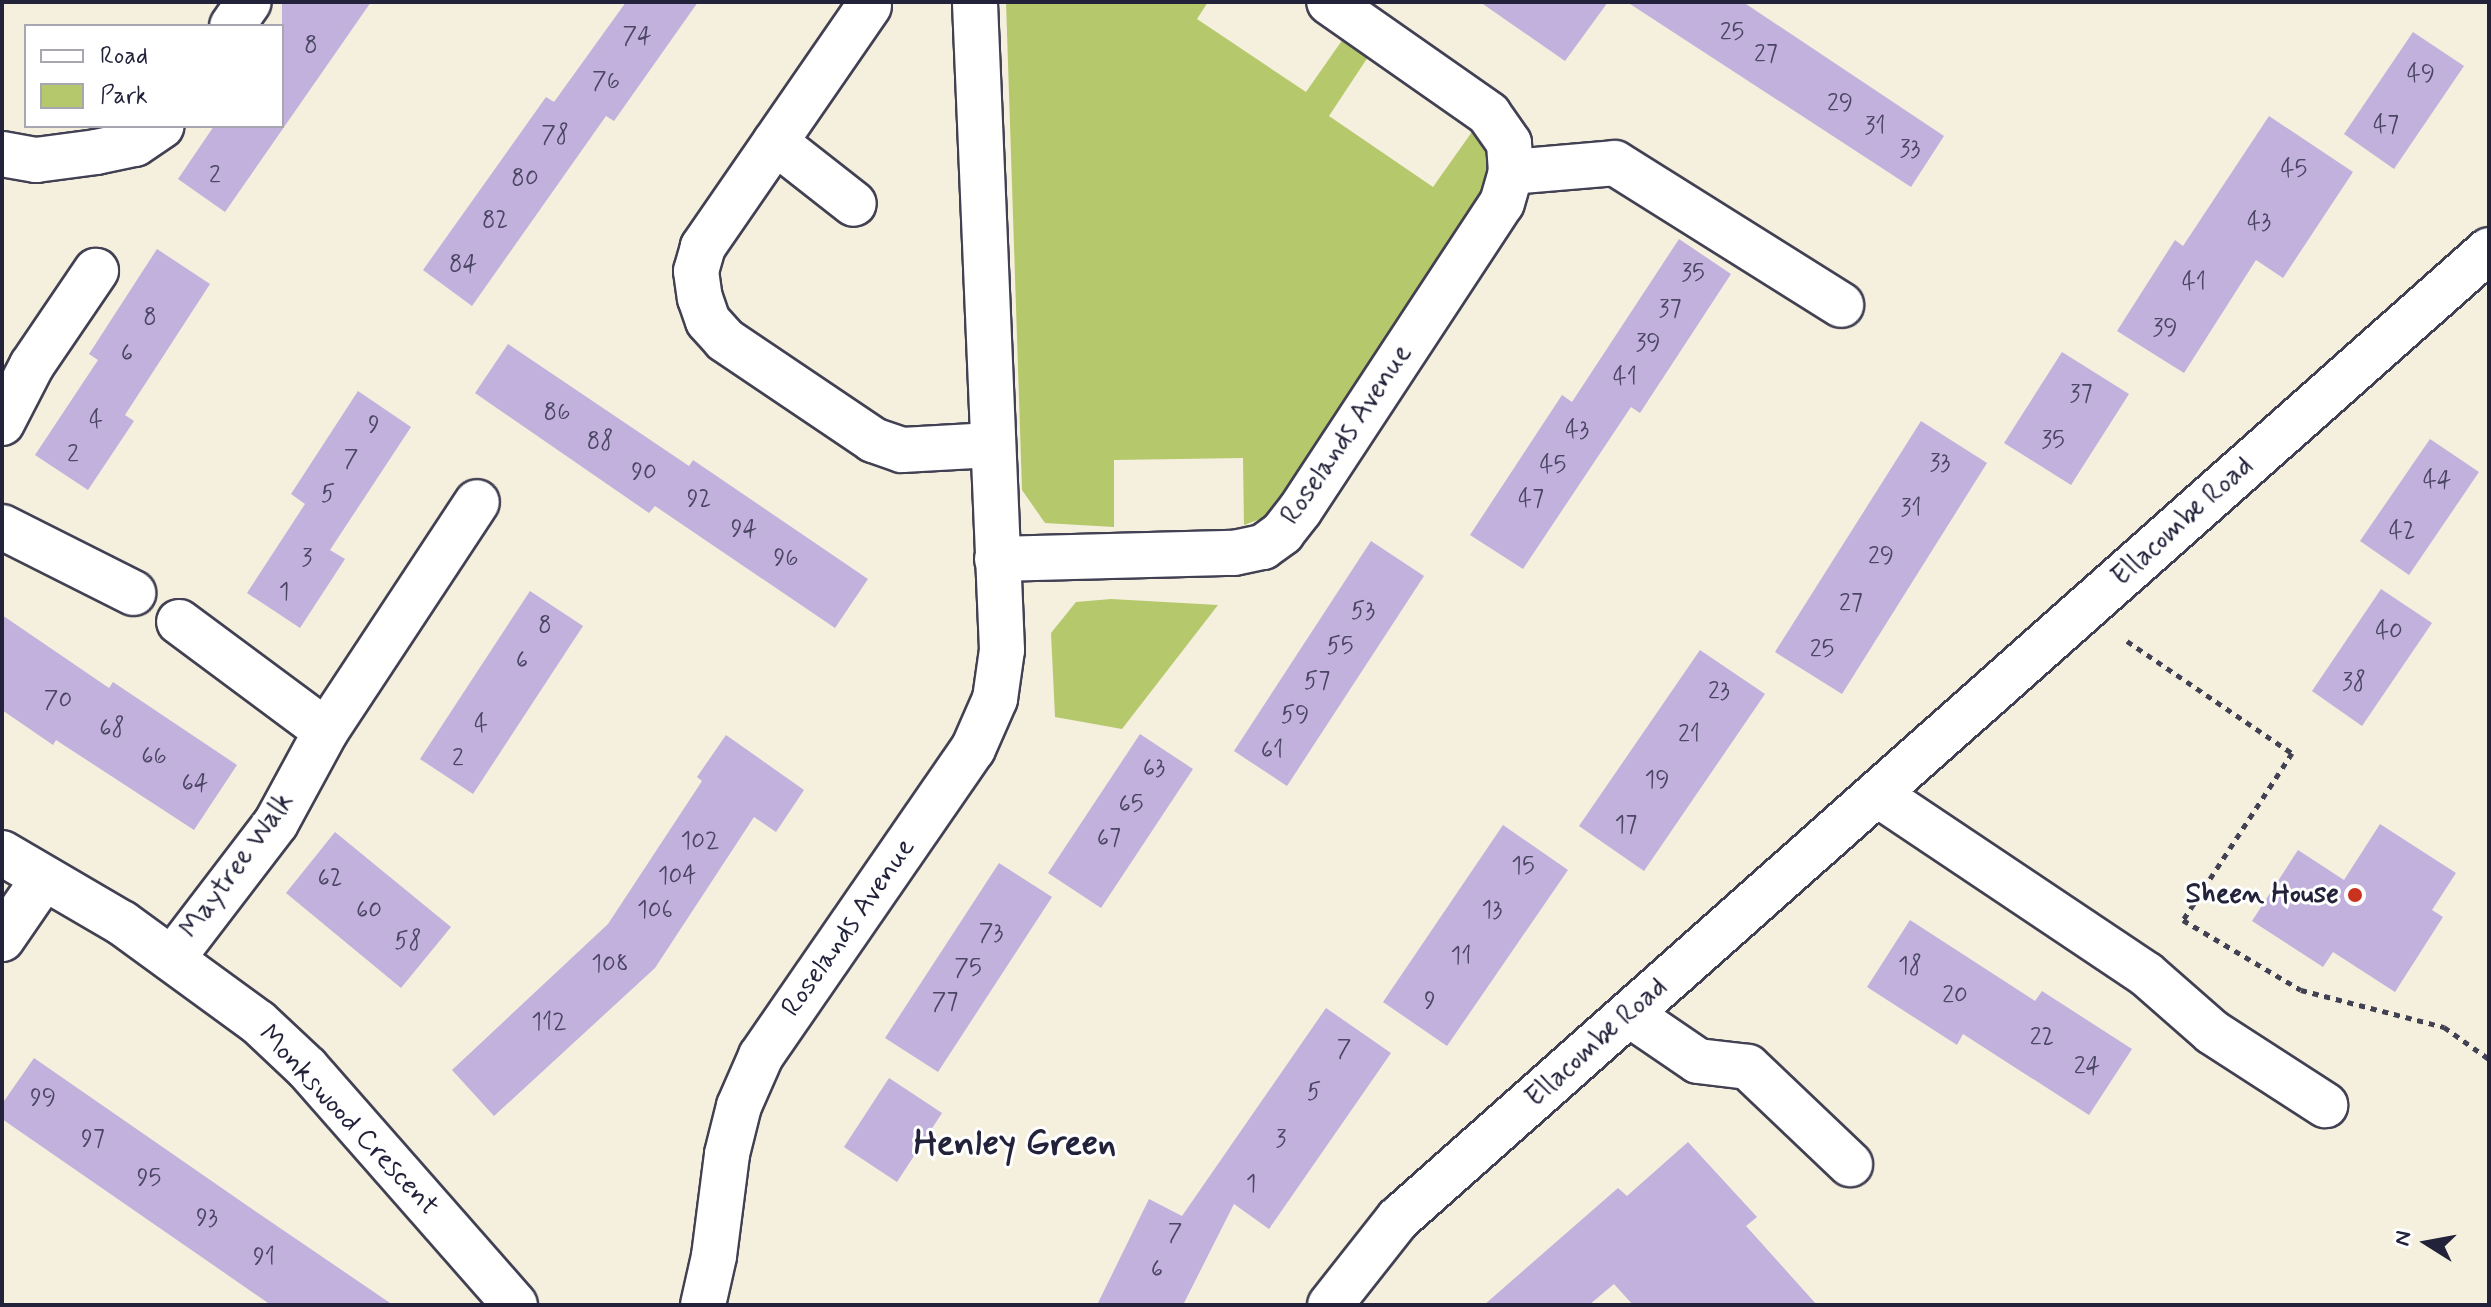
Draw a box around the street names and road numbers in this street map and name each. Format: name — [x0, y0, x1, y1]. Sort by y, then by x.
street label: Roselands Avenue — [1274, 338, 1420, 532]
street label: Ellacombe Road — [2105, 450, 2261, 594]
street label: Maytree Walk — [174, 786, 302, 946]
street label: Roselands Avenue — [775, 832, 923, 1024]
street label: Ellacombe Road — [1519, 971, 1675, 1115]
street label: Monkswood Crescent — [251, 1019, 445, 1223]

